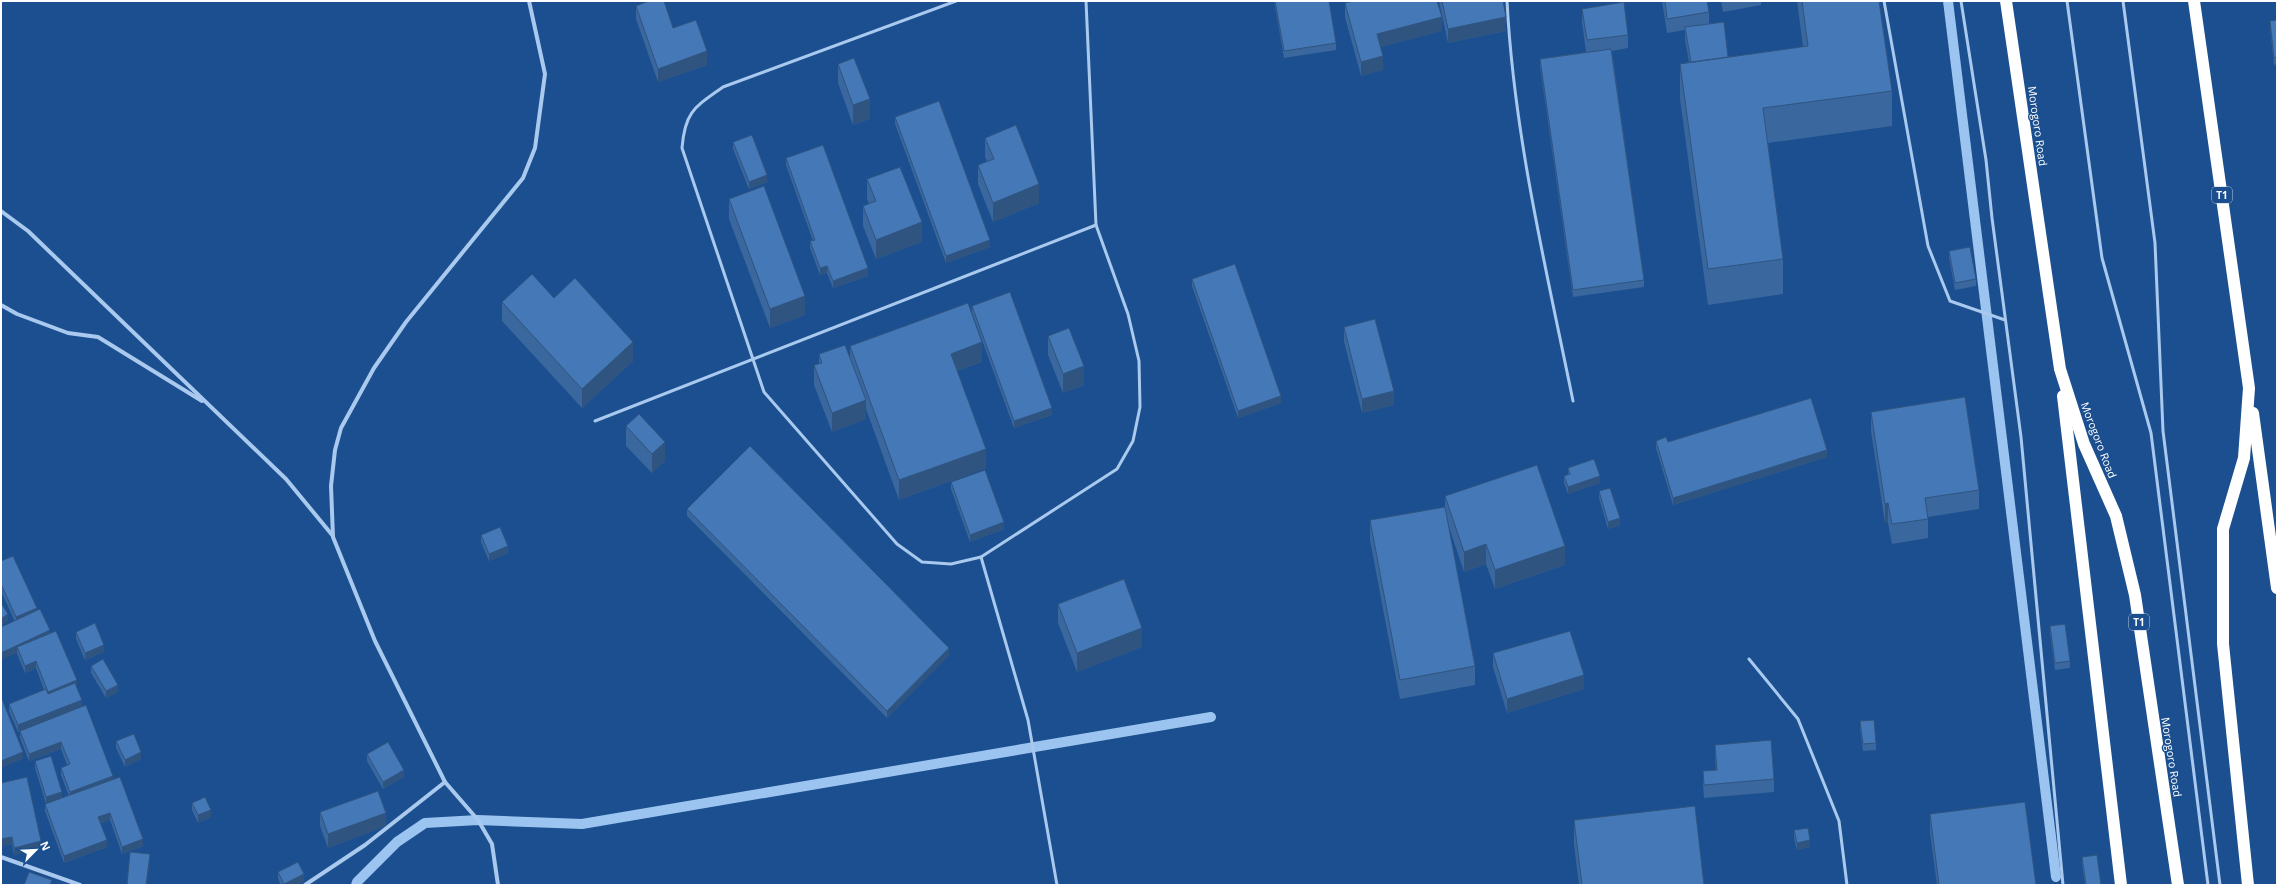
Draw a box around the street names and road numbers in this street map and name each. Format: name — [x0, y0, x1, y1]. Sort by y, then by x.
street label: Morogoro Road — [2025, 85, 2051, 167]
road number: T1 — [2212, 187, 2232, 203]
street label: Morogoro Road — [2078, 400, 2120, 480]
road number: T1 — [2129, 614, 2149, 630]
street label: Morogoro Road — [2158, 716, 2186, 798]

